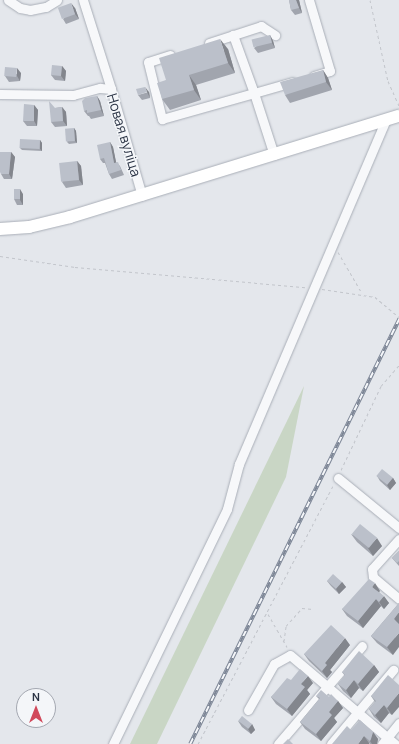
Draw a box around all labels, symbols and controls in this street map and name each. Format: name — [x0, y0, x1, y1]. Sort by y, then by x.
street label: Новая вуліца — [103, 91, 145, 179]
north arrow — [16, 688, 56, 728]
text: N — [32, 689, 40, 704]

